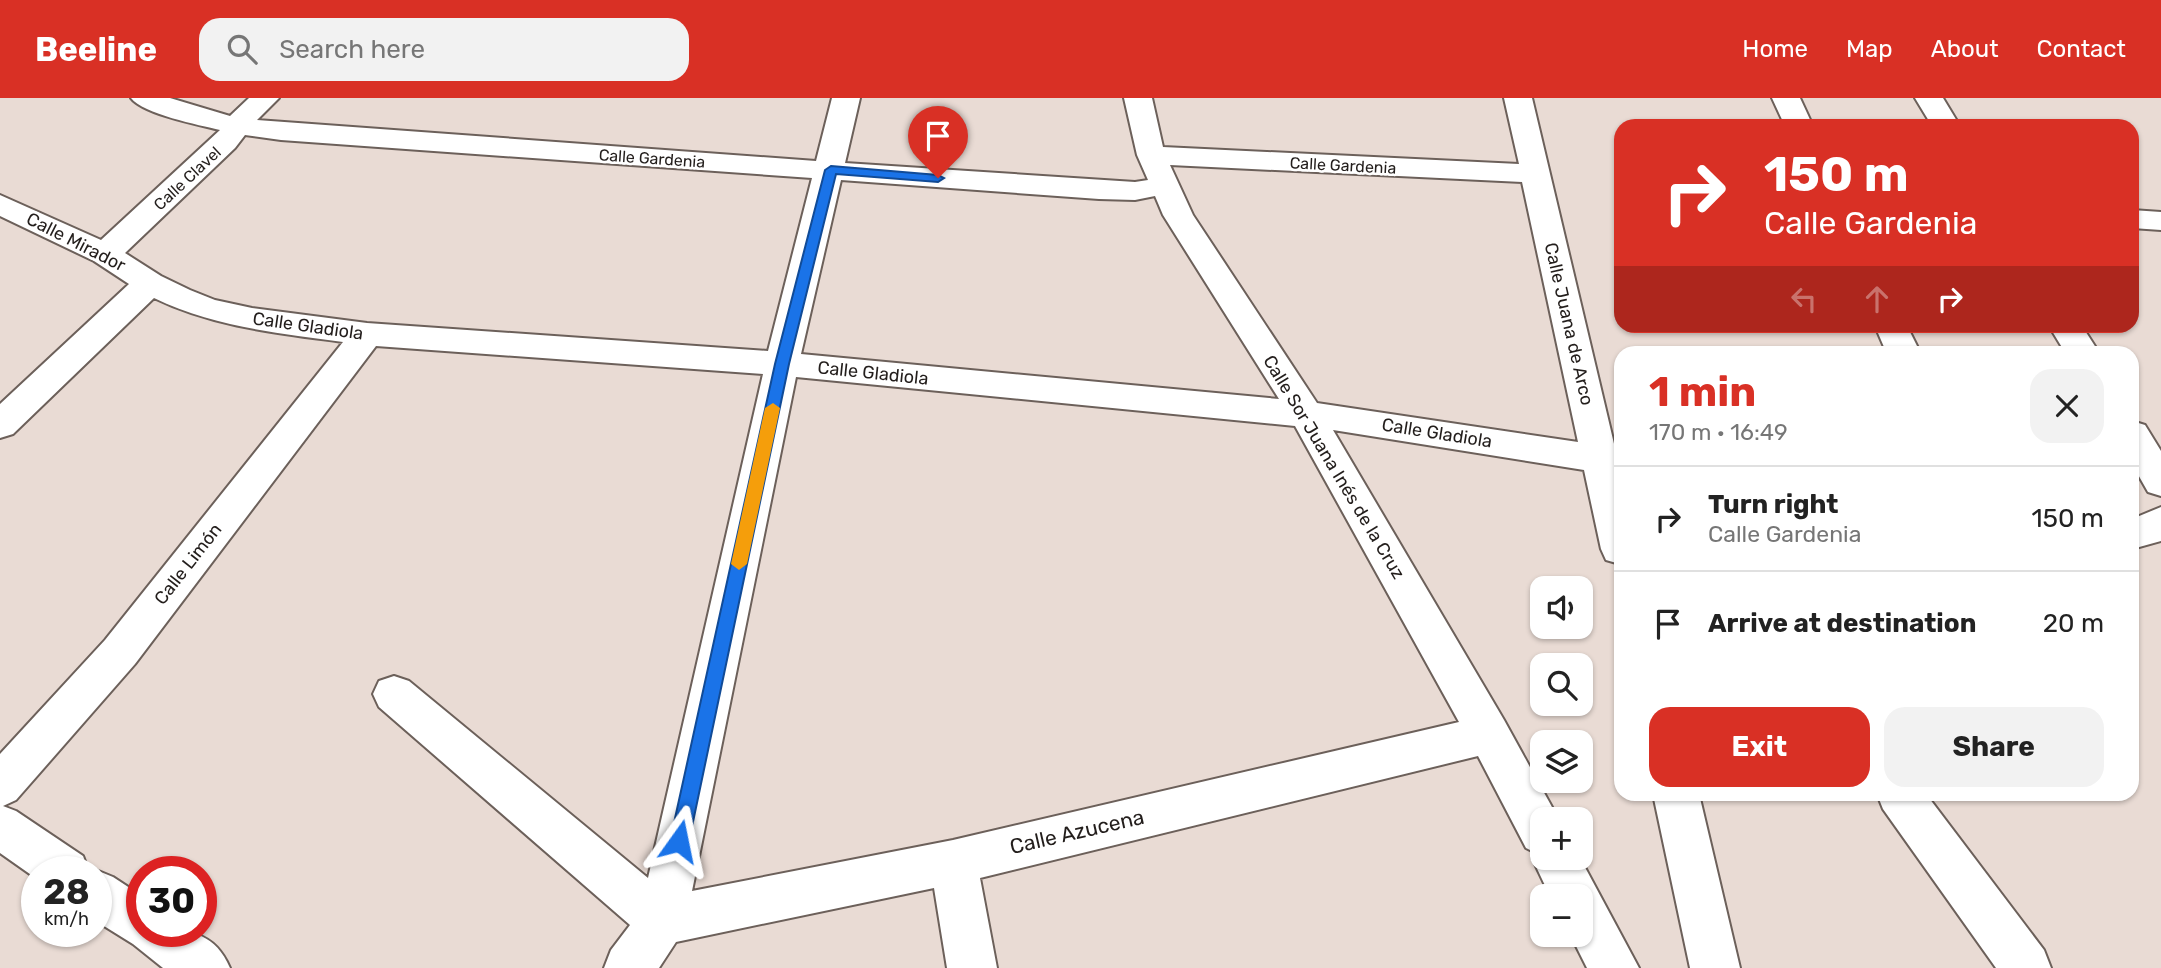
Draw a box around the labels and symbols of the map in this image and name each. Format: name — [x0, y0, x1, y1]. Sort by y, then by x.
pin — [908, 106, 968, 178]
street label: Calle Clavel — [150, 143, 225, 214]
street label: Calle Gardenia — [598, 145, 706, 172]
street label: Calle Gardenia — [1289, 153, 1397, 178]
street label: Calle Mirador — [23, 208, 129, 276]
street label: Calle Juana de Arco — [1540, 241, 1598, 407]
street label: Calle Gladiola — [251, 307, 365, 345]
street label: Calle Sor Juana Inés de la Cruz — [1258, 351, 1410, 583]
street label: Calle Gladiola — [816, 356, 930, 390]
street label: Calle Gladiola — [1380, 413, 1494, 453]
street label: Calle Limón — [150, 519, 226, 609]
position arrow — [642, 804, 716, 878]
street label: Calle Azucena — [1007, 804, 1147, 859]
speed limit sign: 30 — [126, 856, 217, 947]

